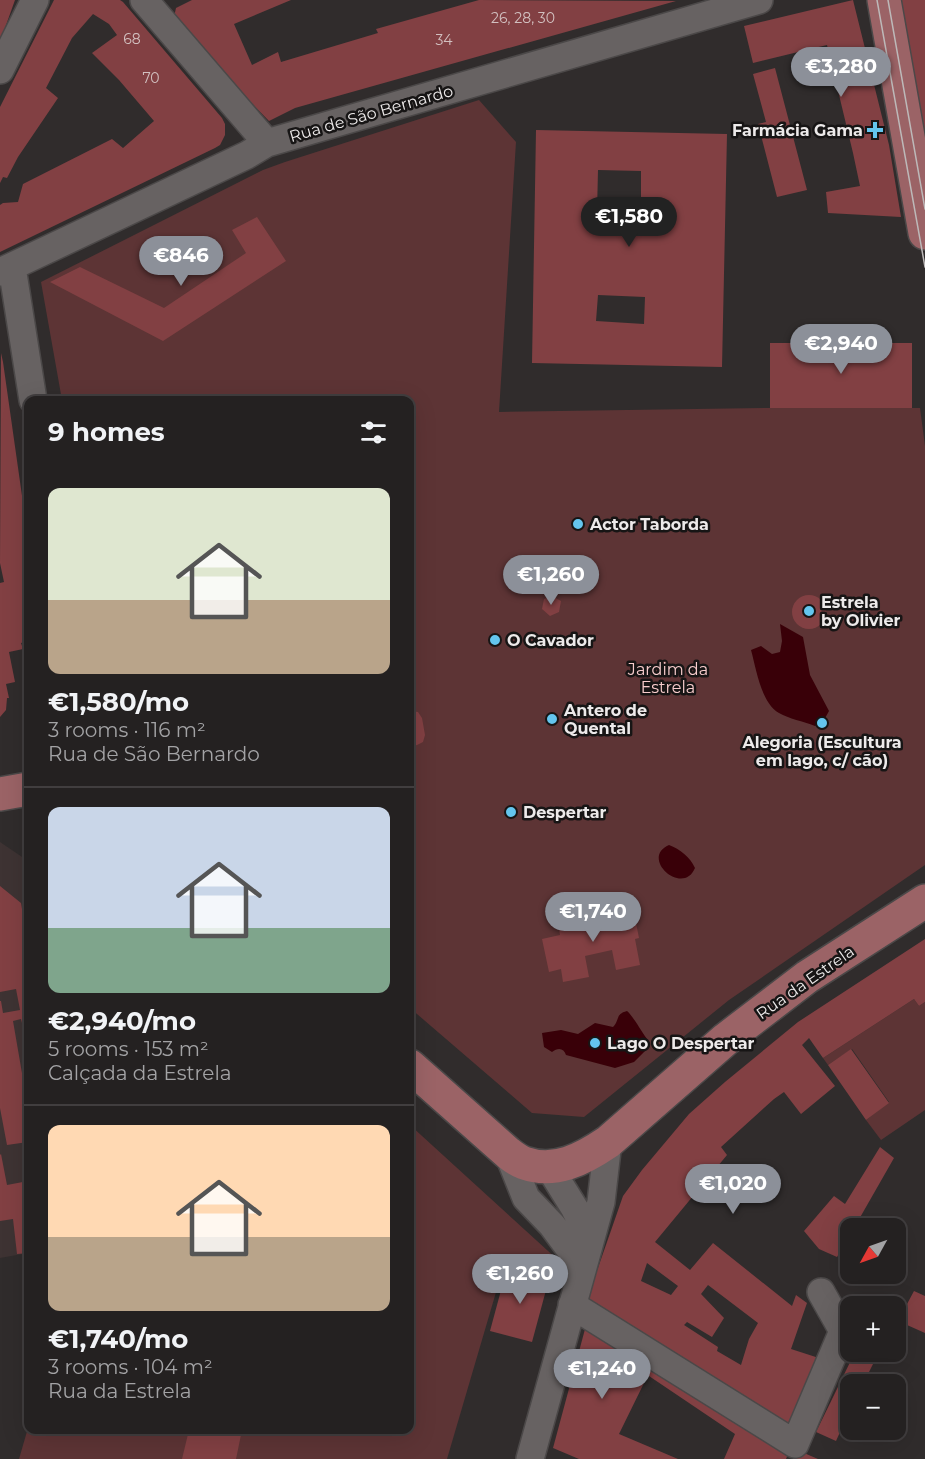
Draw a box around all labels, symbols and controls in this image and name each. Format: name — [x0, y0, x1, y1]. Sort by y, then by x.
house number: 26, 28, 30 — [491, 9, 555, 27]
house number: 68 — [123, 30, 141, 48]
house number: 34 — [435, 31, 453, 49]
pin: €3,280 — [792, 47, 890, 98]
text: €3,280 — [805, 54, 877, 78]
house number: 70 — [142, 69, 160, 87]
street label: Rua de São Bernardo — [287, 81, 455, 146]
place label: Farmácia Gama — [732, 121, 863, 140]
marker: Farmácia Gama — [868, 123, 882, 137]
pin: €1,580 — [580, 197, 678, 248]
text: €1,580 — [595, 204, 663, 228]
pin: €846 — [145, 236, 217, 287]
text: €846 — [153, 243, 209, 267]
pin: €2,940 — [792, 324, 890, 375]
text: €2,940 — [804, 331, 878, 355]
text: 9 homes — [48, 416, 165, 448]
icon: filters — [357, 416, 390, 449]
place label: Actor Taborda — [589, 515, 709, 534]
marker: Actor Taborda — [571, 517, 585, 531]
icon: home — [165, 527, 273, 635]
pin: €1,260 — [502, 555, 600, 606]
text: €1,260 — [517, 562, 585, 586]
place label: Estrela by Olivier — [821, 593, 901, 630]
marker: Estrela by Olivier — [802, 604, 816, 618]
place label: O Cavador — [507, 631, 594, 650]
marker: O Cavador — [488, 633, 502, 647]
park label: Jardim da Estrela — [627, 660, 708, 697]
text: €1,580/mo — [48, 686, 189, 718]
place label: Antero de Quental — [563, 701, 647, 738]
marker: Antero de Quental — [545, 712, 559, 726]
marker: Alegoria (Escultura em lago, c/ cão) — [815, 716, 829, 730]
text: 3 rooms · 116 m² — [48, 718, 206, 742]
place label: Alegoria (Escultura em lago, c/ cão) — [741, 733, 902, 770]
text: Rua de São Bernardo — [48, 742, 260, 766]
place label: Despertar — [523, 803, 607, 822]
marker: Despertar — [504, 805, 518, 819]
icon: home — [165, 846, 273, 954]
pin: €1,740 — [544, 892, 642, 943]
text: €1,740 — [559, 899, 627, 923]
street label: Rua da Estrela — [753, 942, 858, 1023]
text: €2,940/mo — [48, 1005, 196, 1037]
place label: Lago O Despertar — [607, 1034, 755, 1053]
marker: Lago O Despertar — [588, 1036, 602, 1050]
text: 5 rooms · 153 m² — [48, 1037, 209, 1061]
text: Calçada da Estrela — [48, 1061, 232, 1085]
icon: home — [165, 1164, 273, 1272]
pin: €1,020 — [684, 1164, 782, 1215]
text: €1,020 — [699, 1171, 767, 1195]
north arrow — [840, 1218, 906, 1284]
map controls — [840, 1218, 906, 1440]
pin: €1,260 — [471, 1254, 569, 1305]
text: €1,260 — [486, 1261, 554, 1285]
button: + — [840, 1296, 906, 1362]
text: €1,740/mo — [48, 1323, 188, 1355]
pin: €1,240 — [553, 1349, 651, 1400]
text: 3 rooms · 104 m² — [48, 1355, 213, 1379]
text: €1,240 — [568, 1356, 636, 1380]
button: − — [840, 1374, 906, 1440]
text: Rua da Estrela — [48, 1379, 192, 1403]

